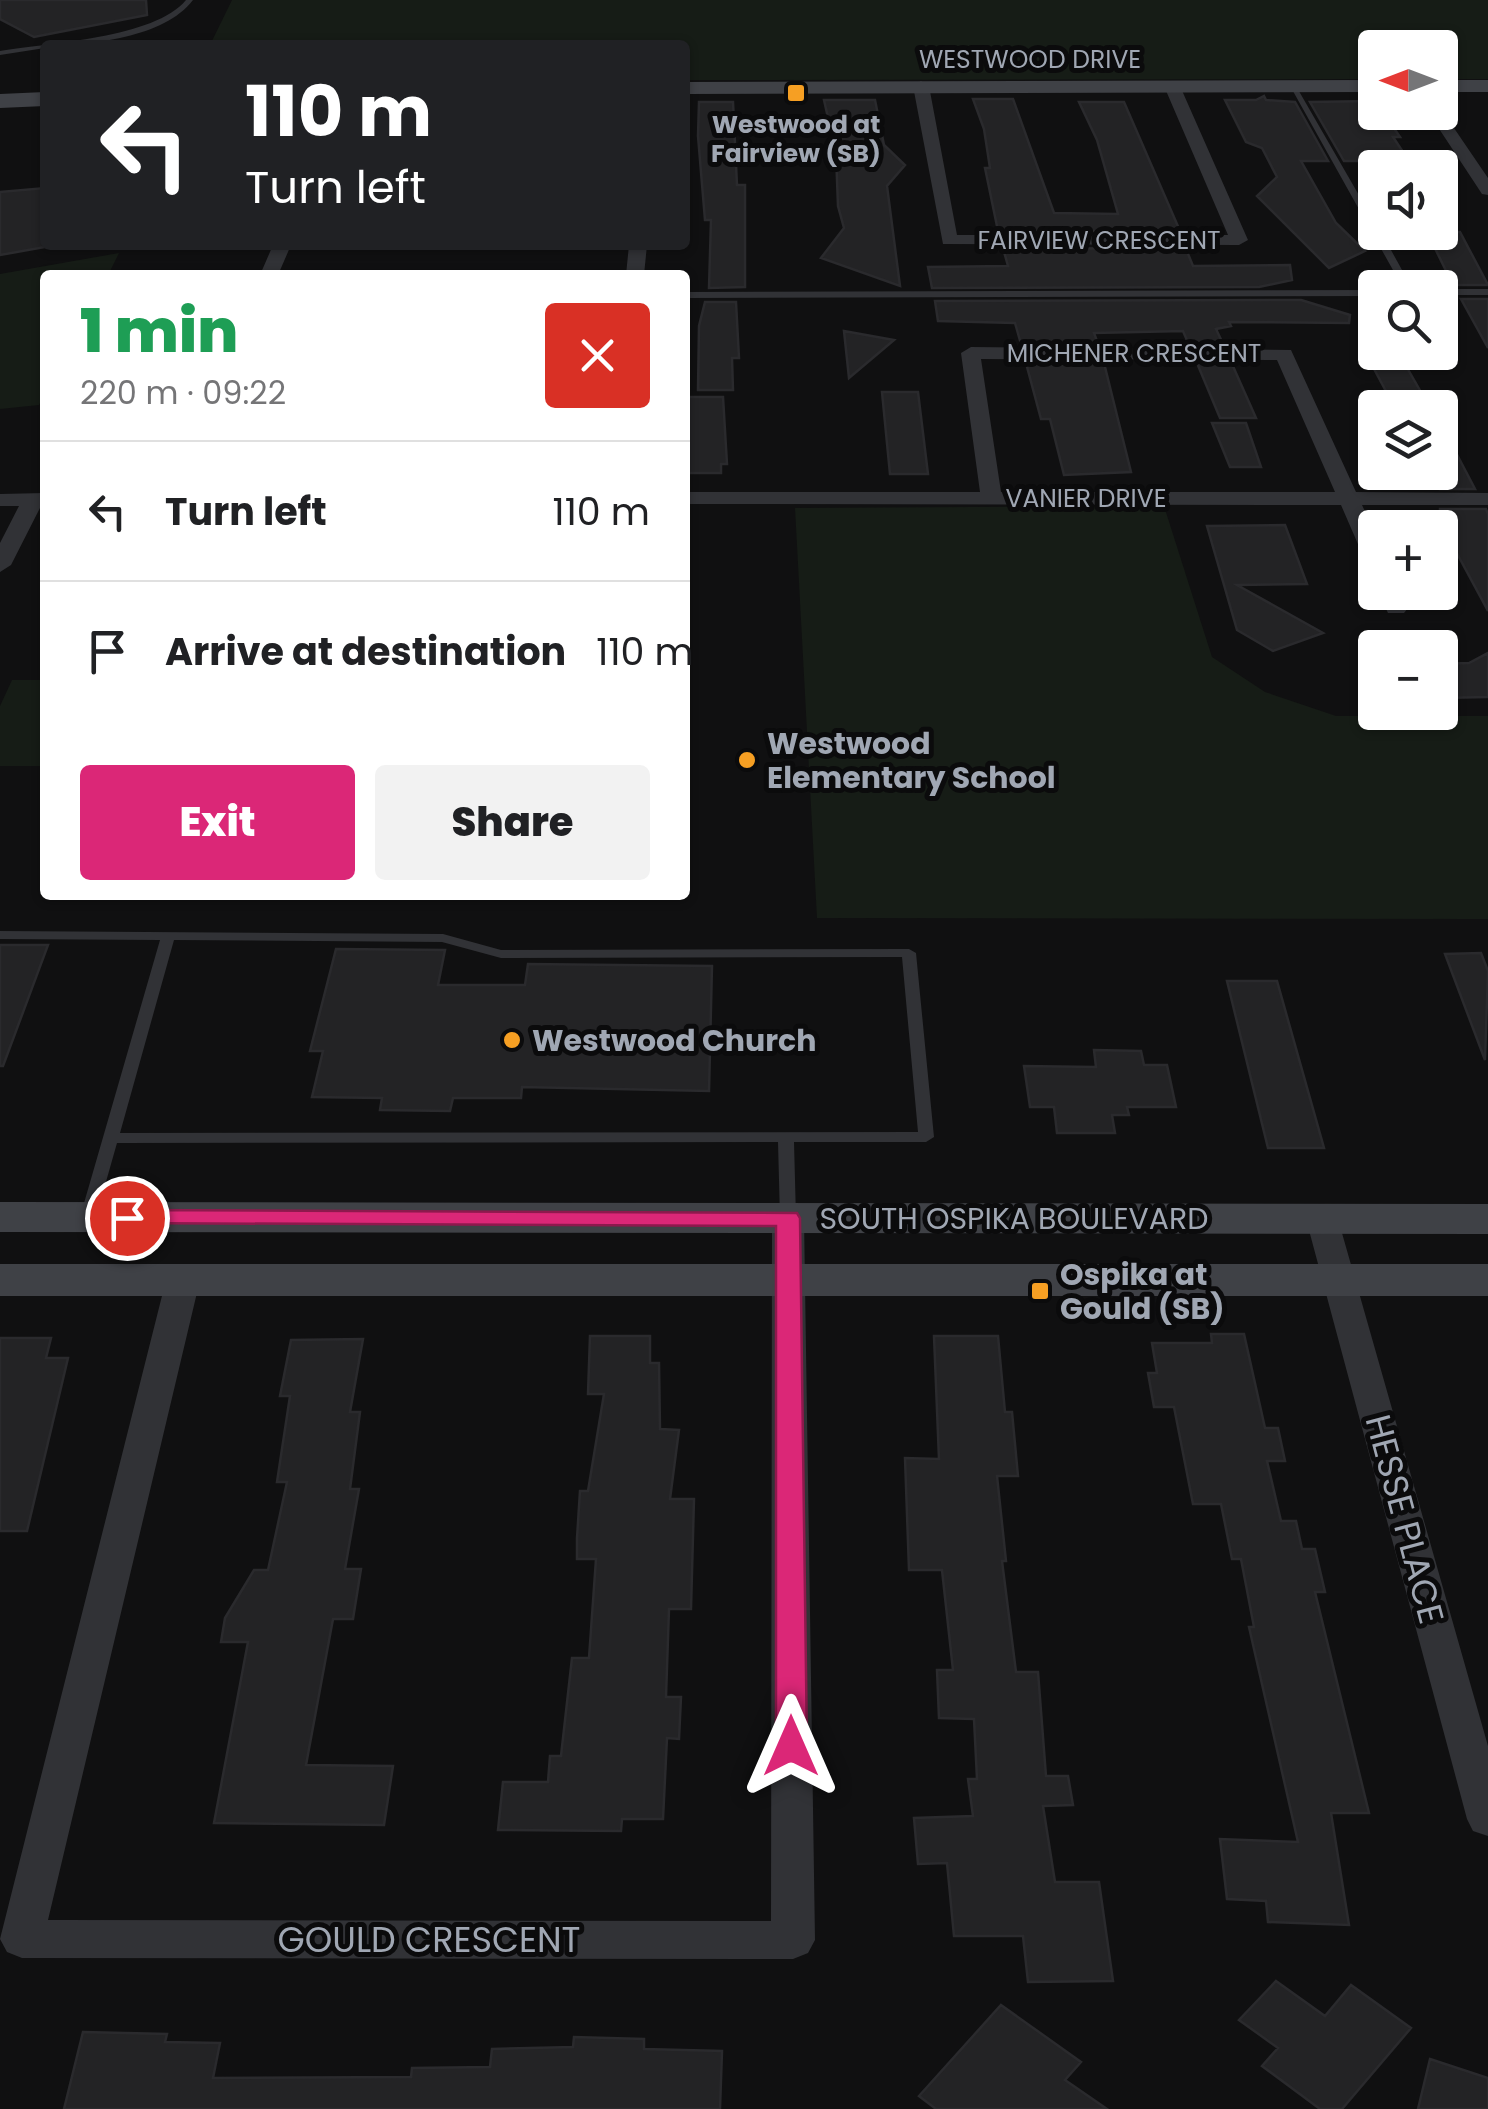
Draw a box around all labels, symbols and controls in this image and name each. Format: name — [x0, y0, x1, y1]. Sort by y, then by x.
north arrow — [1358, 30, 1458, 130]
map controls — [1358, 30, 1458, 730]
street label: WESTWOOD DRIVE — [919, 42, 1141, 77]
text: 110 m — [245, 62, 432, 161]
icon: left — [80, 80, 210, 210]
marker: Westwood at Fairview (SB) — [785, 82, 807, 104]
place label: Westwood at Fairview (SB) — [711, 107, 881, 171]
button: sound — [1358, 150, 1458, 250]
text: Turn left — [245, 156, 426, 219]
street label: FAIRVIEW CRESCENT — [978, 223, 1220, 258]
button: search — [1358, 270, 1458, 370]
text: 1 min — [80, 289, 238, 373]
button: close — [545, 303, 650, 408]
street label: MICHENER CRESCENT — [1007, 336, 1261, 371]
text: 220 m · 09:22 — [80, 370, 286, 415]
button: layers — [1358, 390, 1458, 490]
street label: VANIER DRIVE — [1006, 481, 1166, 516]
icon: left — [80, 484, 135, 539]
text: Turn left — [165, 485, 327, 538]
text: 110 m — [553, 485, 650, 538]
button: + — [1358, 510, 1458, 610]
icon: arrive — [80, 624, 135, 679]
text: Arrive at destination — [165, 625, 566, 678]
text: 110 m — [596, 625, 694, 678]
button: − — [1358, 630, 1458, 730]
place label: Westwood Elementary School — [767, 722, 1056, 799]
marker: Westwood Elementary School — [736, 749, 758, 771]
button: Exit — [80, 765, 355, 880]
button: Share — [375, 765, 650, 880]
place label: Westwood Church — [532, 1019, 816, 1062]
marker: Westwood Church — [501, 1029, 523, 1051]
pin — [85, 1176, 170, 1261]
icon: arrive — [100, 1191, 155, 1246]
street label: SOUTH OSPIKA BOULEVARD — [819, 1197, 1209, 1240]
place label: Ospika at Gould (SB) — [1060, 1253, 1225, 1330]
marker: Ospika at Gould (SB) — [1029, 1280, 1051, 1302]
street label: HESSE PLACE — [1354, 1409, 1456, 1629]
position arrow — [739, 1694, 843, 1798]
street label: GOULD CRESCENT — [278, 1915, 580, 1964]

